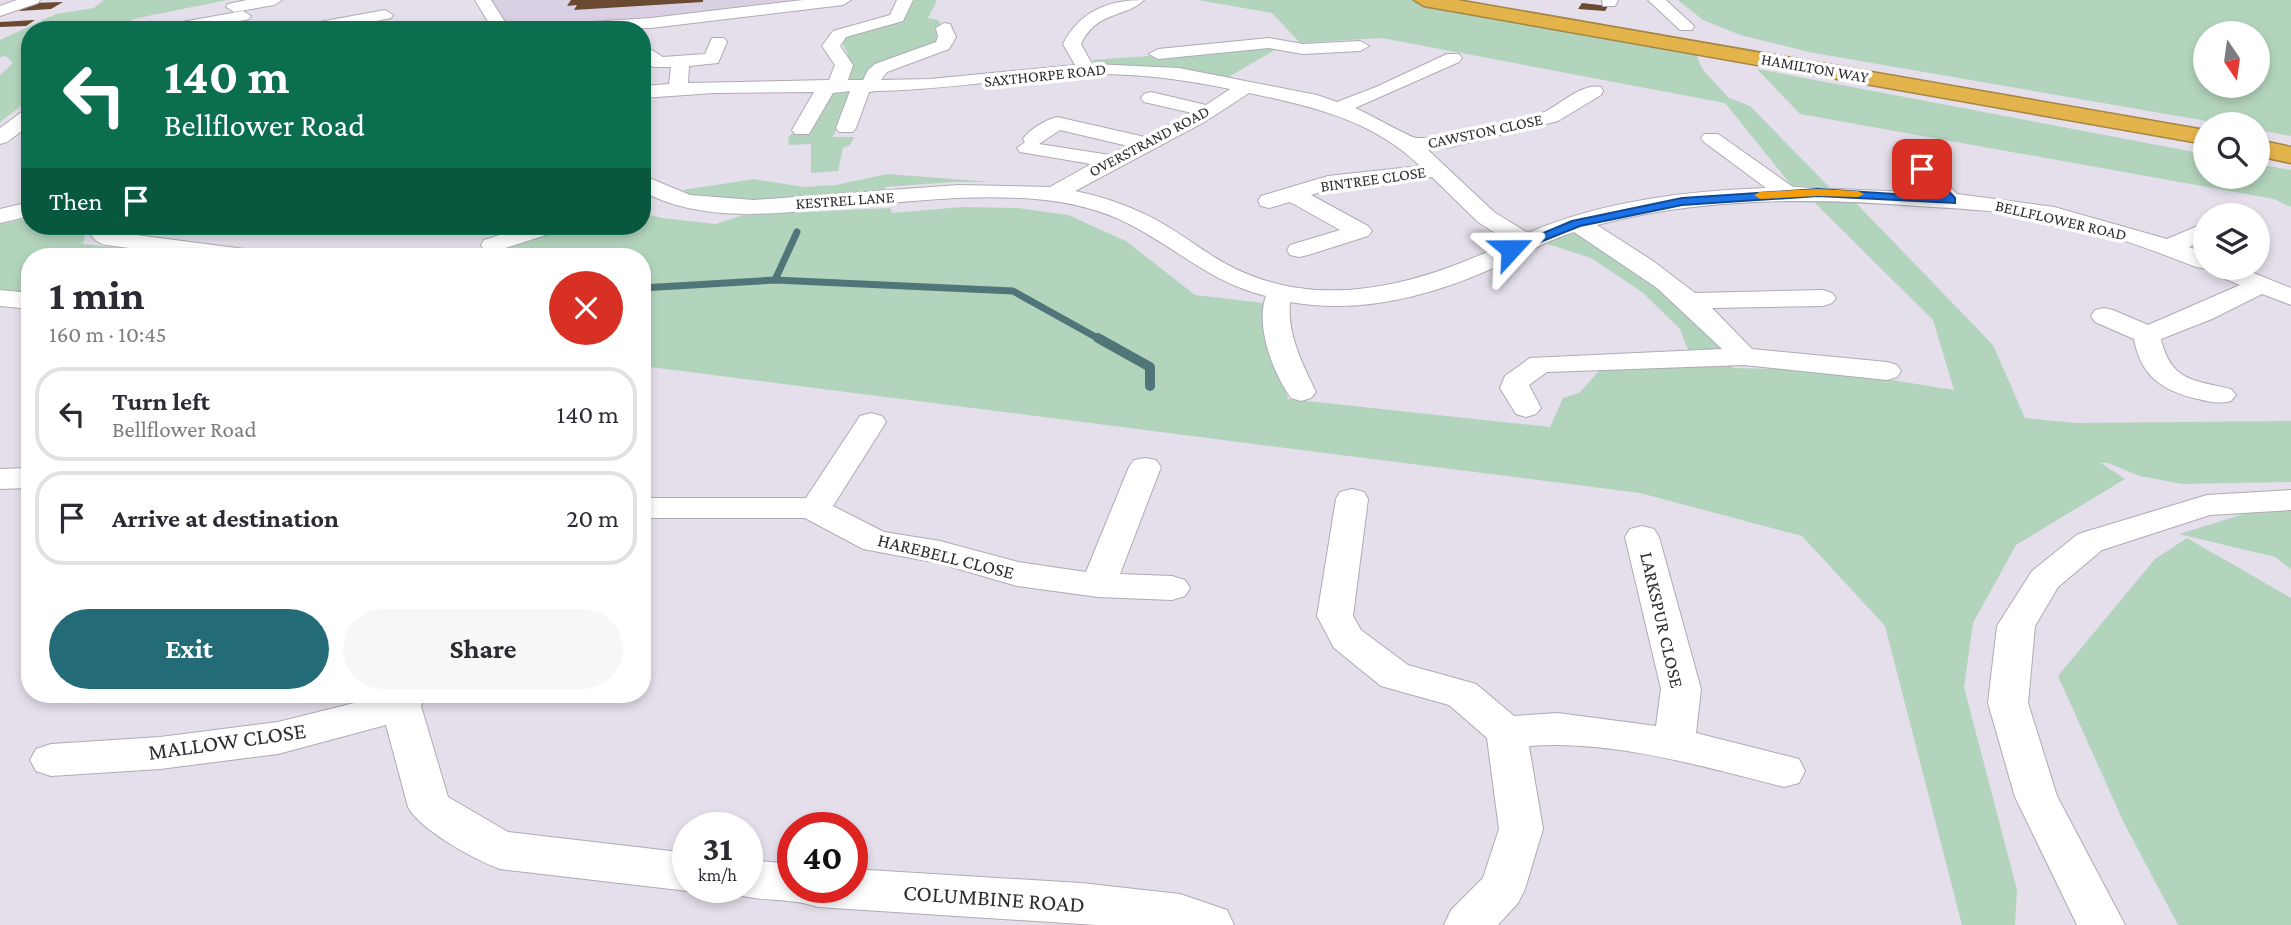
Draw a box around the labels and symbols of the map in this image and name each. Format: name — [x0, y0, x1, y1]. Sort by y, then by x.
north arrow — [2193, 21, 2270, 98]
street label: HAMILTON WAY — [1760, 50, 1870, 86]
street label: SAXTHORPE ROAD — [983, 60, 1107, 90]
street label: OVERSTRAND ROAD — [1086, 102, 1212, 180]
street label: CAWSTON CLOSE — [1426, 110, 1544, 151]
pin — [1892, 139, 1952, 199]
street label: BINTREE CLOSE — [1319, 163, 1427, 195]
street label: KESTREL LANE — [795, 188, 895, 212]
street label: BELLFLOWER ROAD — [1994, 197, 2128, 243]
position arrow — [1474, 212, 1548, 286]
street label: HAREBELL CLOSE — [876, 529, 1016, 583]
street label: LARKSPUR CLOSE — [1636, 550, 1688, 690]
street label: MALLOW CLOSE — [146, 717, 308, 765]
speed limit sign: 40 — [777, 812, 868, 903]
street label: COLUMBINE ROAD — [902, 879, 1086, 917]

